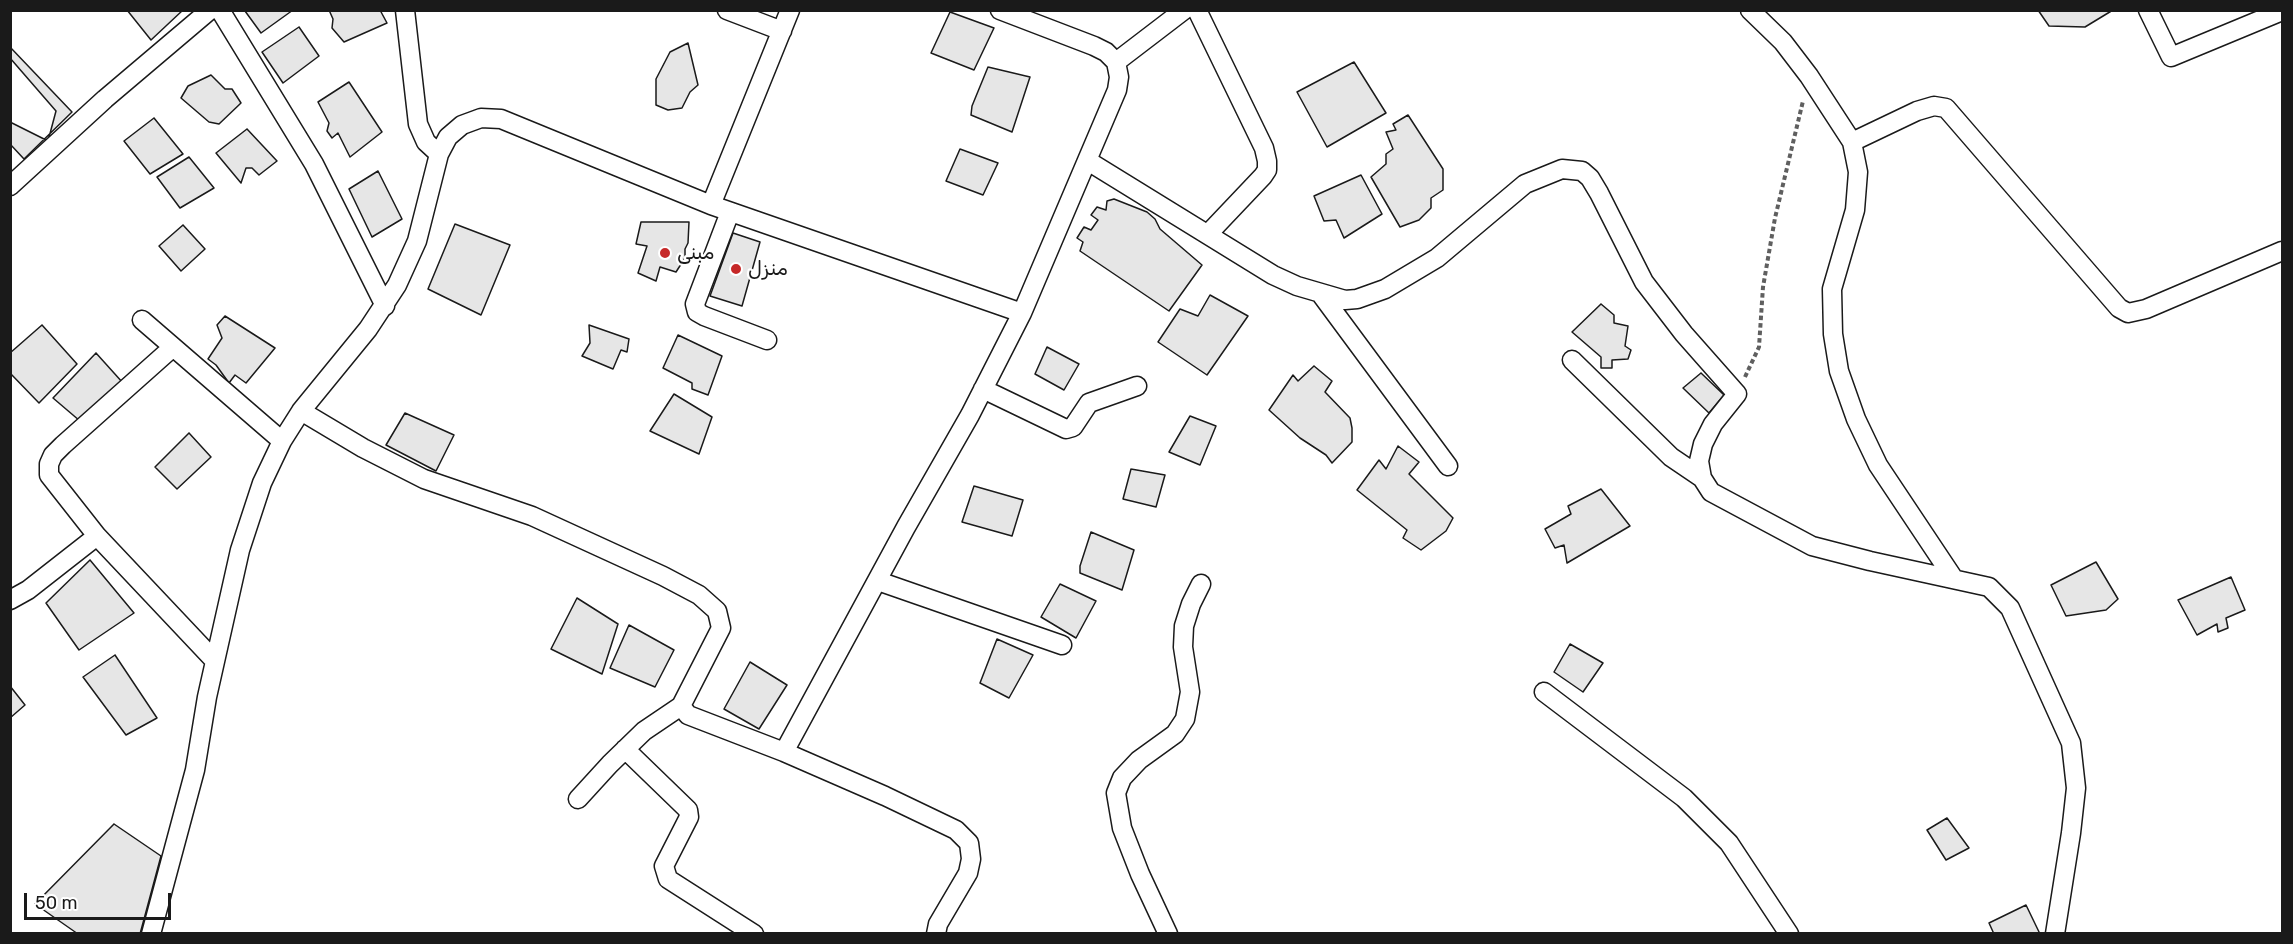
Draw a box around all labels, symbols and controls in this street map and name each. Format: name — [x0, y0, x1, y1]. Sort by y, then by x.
place label: مبنى — [677, 241, 714, 265]
marker: مبنى — [658, 246, 672, 260]
place label: منزل — [748, 257, 788, 281]
marker: منزل — [729, 262, 743, 276]
scale bar — [27, 881, 174, 919]
text: 50 m — [35, 892, 78, 914]

